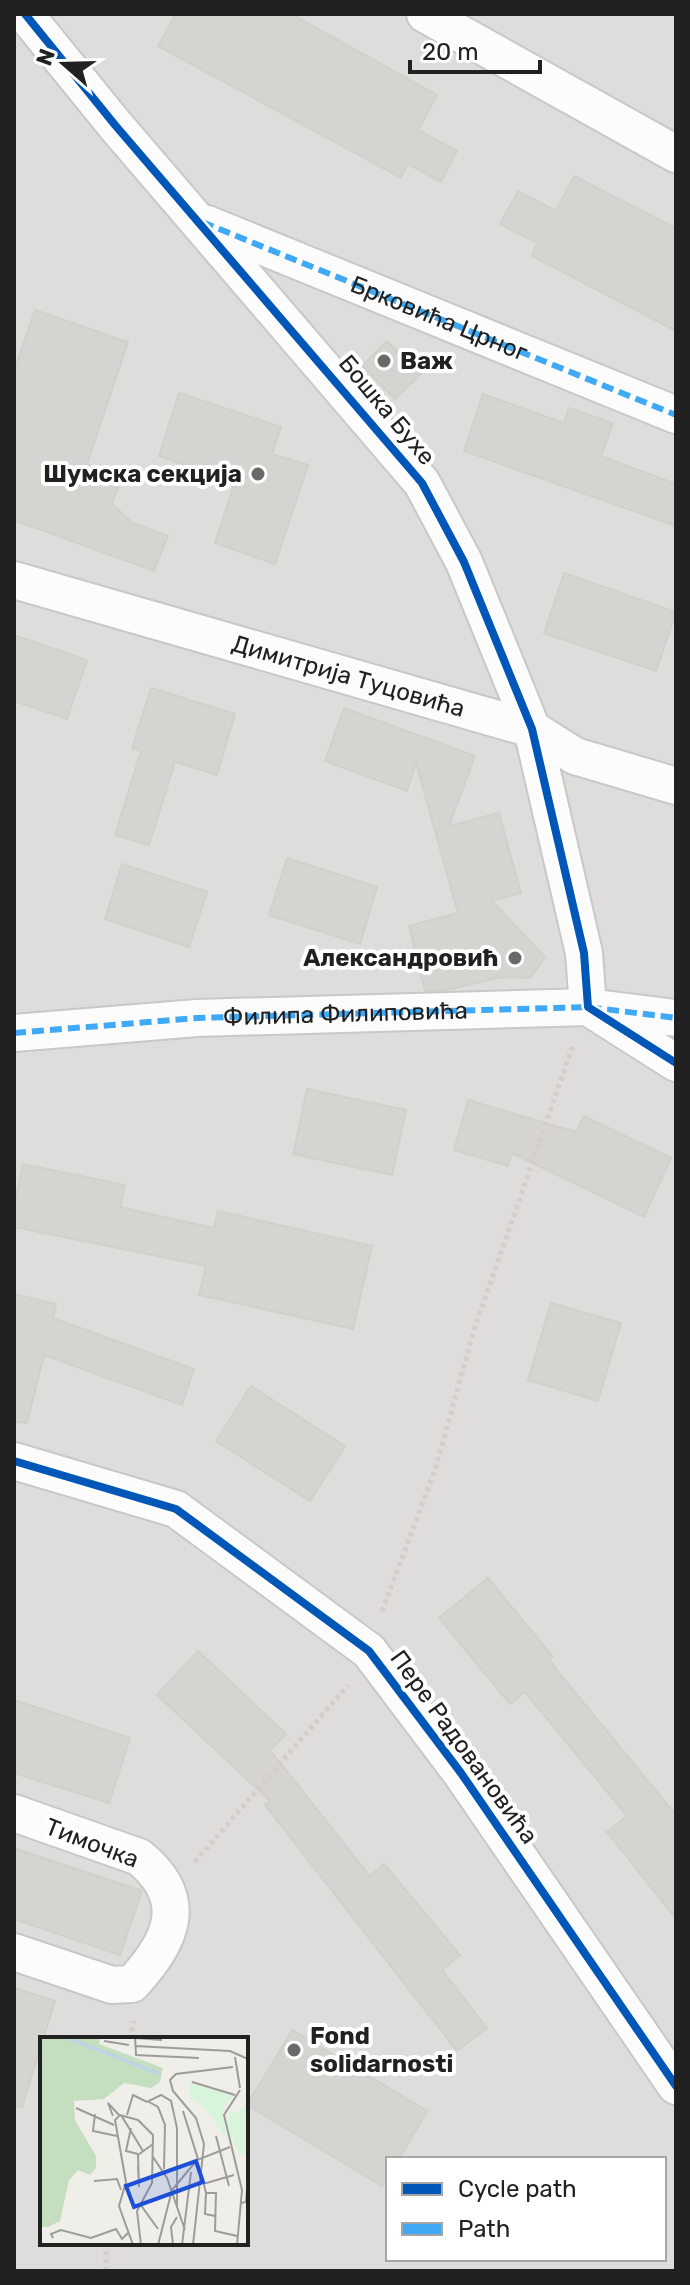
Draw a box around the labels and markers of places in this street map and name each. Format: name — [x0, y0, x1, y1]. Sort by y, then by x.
place label: Важ — [400, 347, 453, 375]
marker: Важ — [375, 352, 393, 370]
place label: Шумска секција — [43, 460, 242, 488]
marker: Шумска секција — [249, 465, 267, 483]
place label: Александровић — [303, 944, 499, 972]
marker: Александровић — [506, 949, 524, 967]
place label: Fond solidarnosti — [310, 2022, 453, 2078]
marker: Fond solidarnosti — [285, 2041, 303, 2059]

